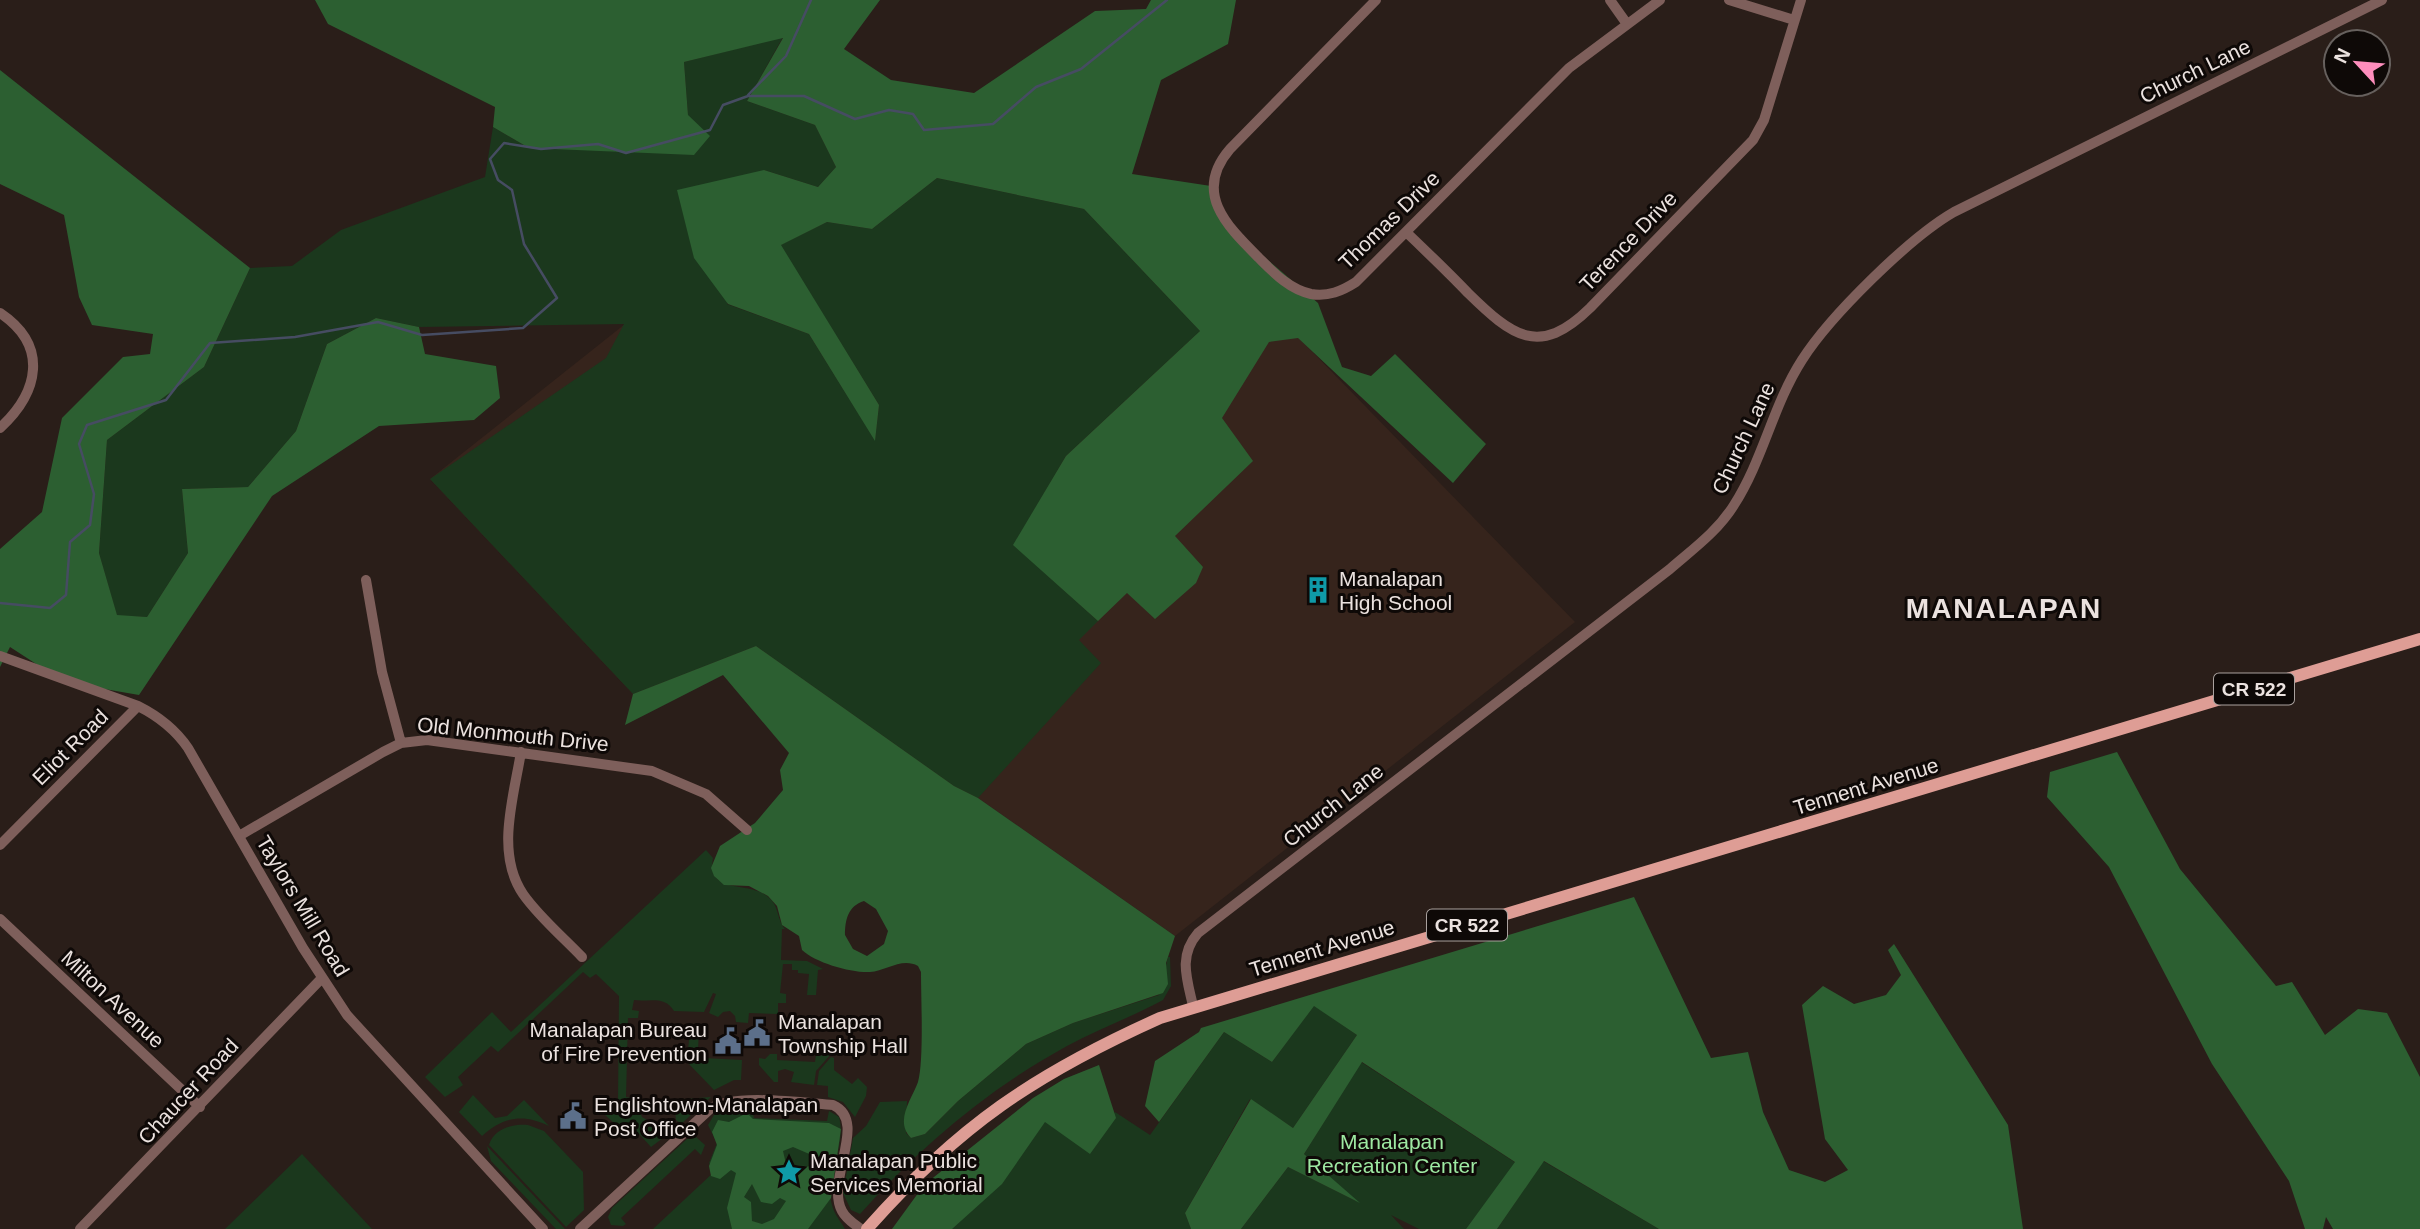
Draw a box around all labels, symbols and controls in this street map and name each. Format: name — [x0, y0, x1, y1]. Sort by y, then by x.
north arrow — [2322, 28, 2392, 98]
street label: Church Lane — [2136, 34, 2254, 108]
text: N — [2330, 45, 2355, 67]
street label: Thomas Drive — [1334, 166, 1444, 274]
street label: Terence Drive — [1575, 186, 1681, 296]
street label: Church Lane — [1707, 379, 1779, 497]
place label: Manalapan High School — [1339, 567, 1452, 614]
building icon: Manalapan High School — [1303, 575, 1333, 605]
district label: MANALAPAN — [1906, 593, 2102, 624]
road number: CR 522 — [2214, 674, 2294, 704]
street label: Eliot Road — [28, 705, 112, 789]
street label: Old Monmouth Drive — [416, 712, 610, 756]
street label: Tennent Avenue — [1791, 753, 1941, 819]
street label: Church Lane — [1279, 759, 1387, 851]
street label: Taylors Mill Road — [252, 832, 354, 980]
road number: CR 522 — [1427, 909, 1507, 940]
street label: Tennent Avenue — [1247, 915, 1397, 981]
street label: Milton Avenue — [57, 946, 169, 1052]
place label: Manalapan Township Hall — [778, 1010, 908, 1057]
place label: Manalapan Bureau of Fire Prevention — [530, 1018, 707, 1065]
public building icon: Manalapan Township Hall — [742, 1018, 772, 1048]
public building icon: Manalapan Bureau of Fire Prevention — [713, 1026, 743, 1056]
street label: Chaucer Road — [133, 1034, 243, 1148]
place label: Englishtown-Manalapan Post Office — [594, 1093, 818, 1140]
public building icon: Englishtown-Manalapan Post Office — [558, 1101, 588, 1131]
park label: Manalapan Recreation Center — [1307, 1130, 1477, 1177]
place label: Manalapan Public Services Memorial — [810, 1149, 983, 1196]
place icon: Manalapan Public Services Memorial — [774, 1157, 804, 1187]

